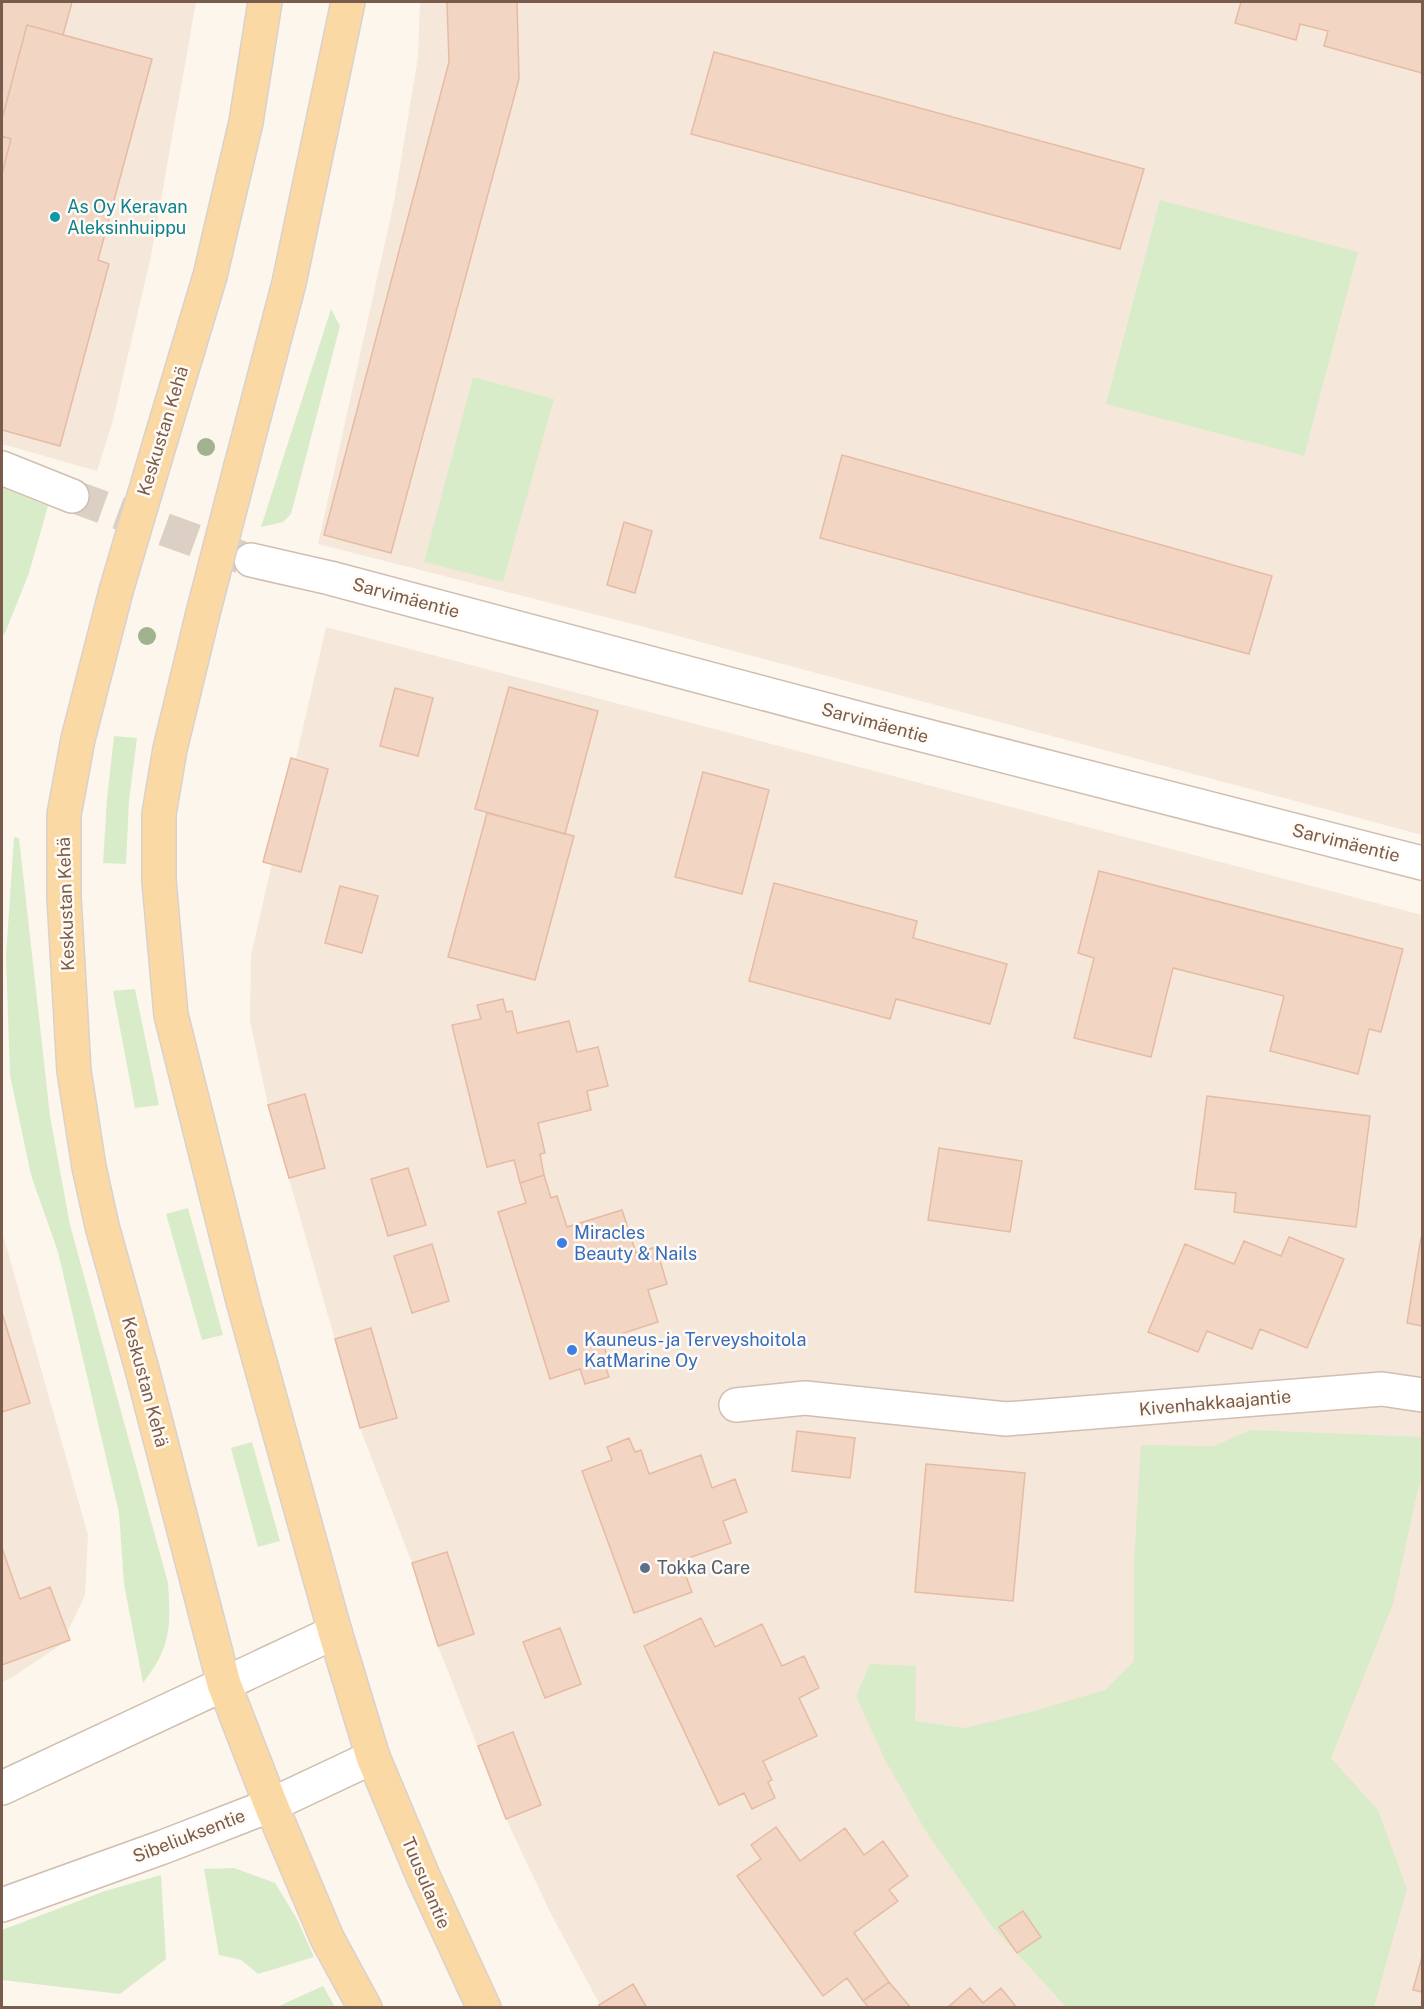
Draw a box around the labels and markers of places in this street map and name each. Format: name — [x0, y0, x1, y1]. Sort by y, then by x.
place label: As Oy Keravan Aleksinhuippu — [67, 196, 188, 238]
marker: As Oy Keravan Aleksinhuippu — [48, 210, 62, 224]
place label: Miracles Beauty & Nails — [574, 1222, 697, 1264]
marker: Miracles Beauty & Nails — [555, 1236, 569, 1250]
place label: Kauneus- ja Terveyshoitola KatMarine Oy — [584, 1329, 806, 1371]
marker: Kauneus- ja Terveyshoitola KatMarine Oy — [565, 1343, 579, 1357]
place label: Tokka Care — [657, 1557, 750, 1578]
marker: Tokka Care — [638, 1561, 652, 1575]

